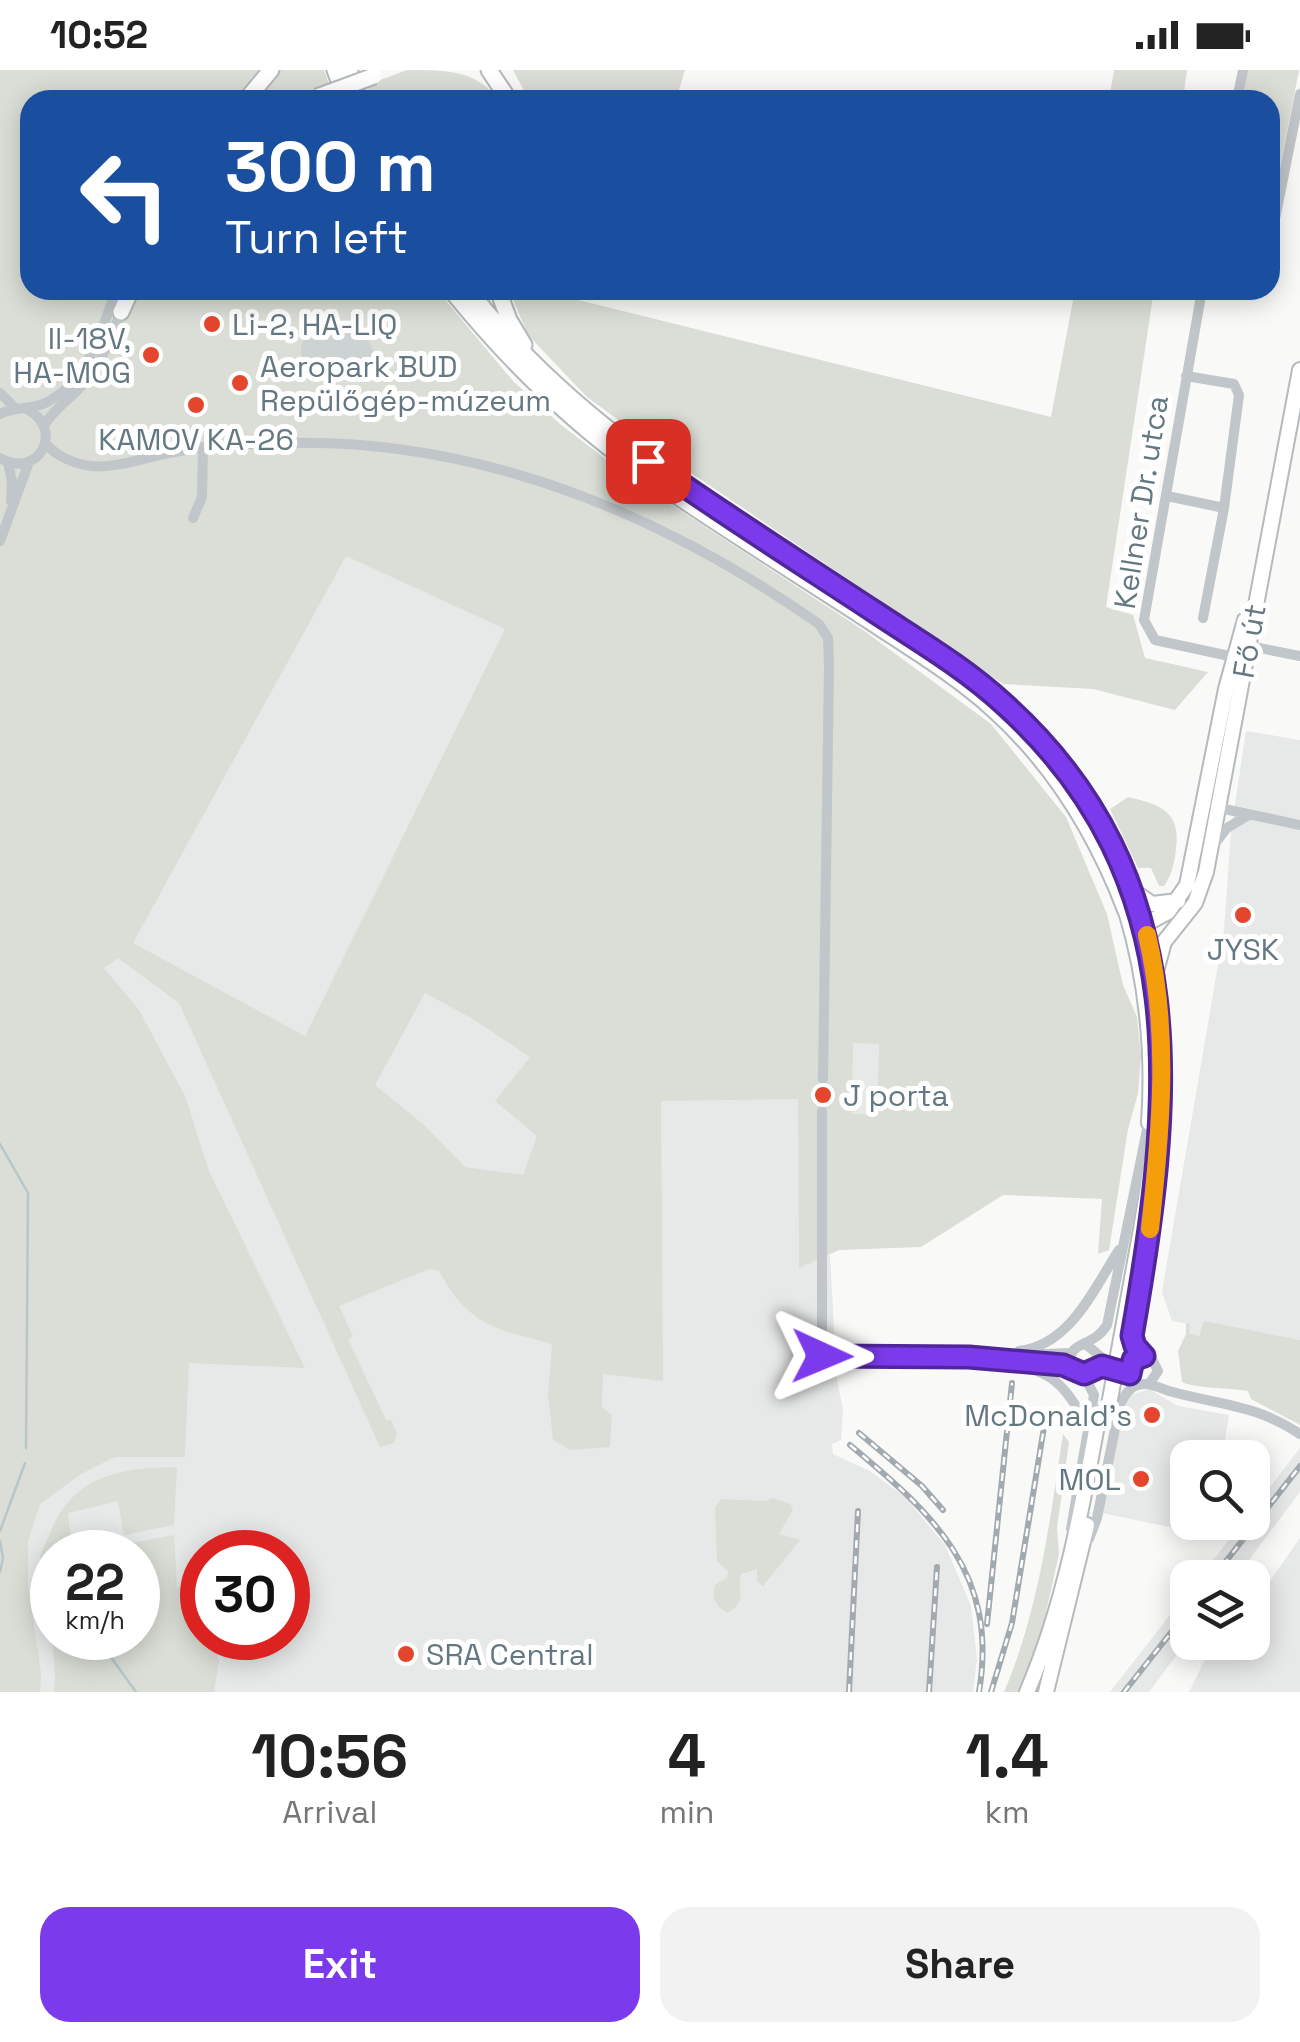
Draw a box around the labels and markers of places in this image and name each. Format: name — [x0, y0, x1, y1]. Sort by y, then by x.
place label: Li-2, HA-LIQ — [232, 305, 397, 344]
marker: Li-2, HA-LIQ — [201, 313, 223, 335]
place label: Il-18V, HA-MOG — [13, 319, 131, 392]
marker: Il-18V, HA-MOG — [140, 344, 162, 366]
place label: Aeropark BUD Repülőgép-múzeum — [260, 347, 551, 420]
marker: Aeropark BUD Repülőgép-múzeum — [229, 372, 251, 394]
marker: KAMOV KA-26 — [185, 394, 207, 416]
pin — [606, 419, 691, 504]
place label: KAMOV KA-26 — [98, 420, 294, 459]
marker: JYSK — [1232, 904, 1254, 926]
place label: JYSK — [1207, 930, 1279, 969]
place label: J porta — [843, 1076, 949, 1115]
marker: J porta — [812, 1084, 834, 1106]
place label: McDonald's — [964, 1396, 1132, 1435]
marker: McDonald's — [1141, 1404, 1163, 1426]
place label: MOL — [1059, 1460, 1121, 1499]
marker: MOL — [1130, 1468, 1152, 1490]
place label: SRA Central — [426, 1635, 594, 1674]
marker: SRA Central — [395, 1643, 417, 1665]

